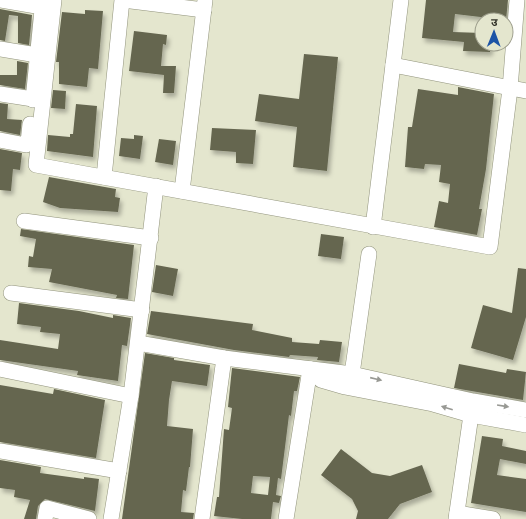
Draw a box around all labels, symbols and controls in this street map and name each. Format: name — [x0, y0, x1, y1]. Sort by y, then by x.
north arrow — [474, 12, 514, 52]
text: उ — [491, 16, 498, 29]
one-way arrow — [370, 377, 382, 383]
one-way arrow — [497, 403, 509, 409]
one-way arrow — [441, 405, 453, 411]

